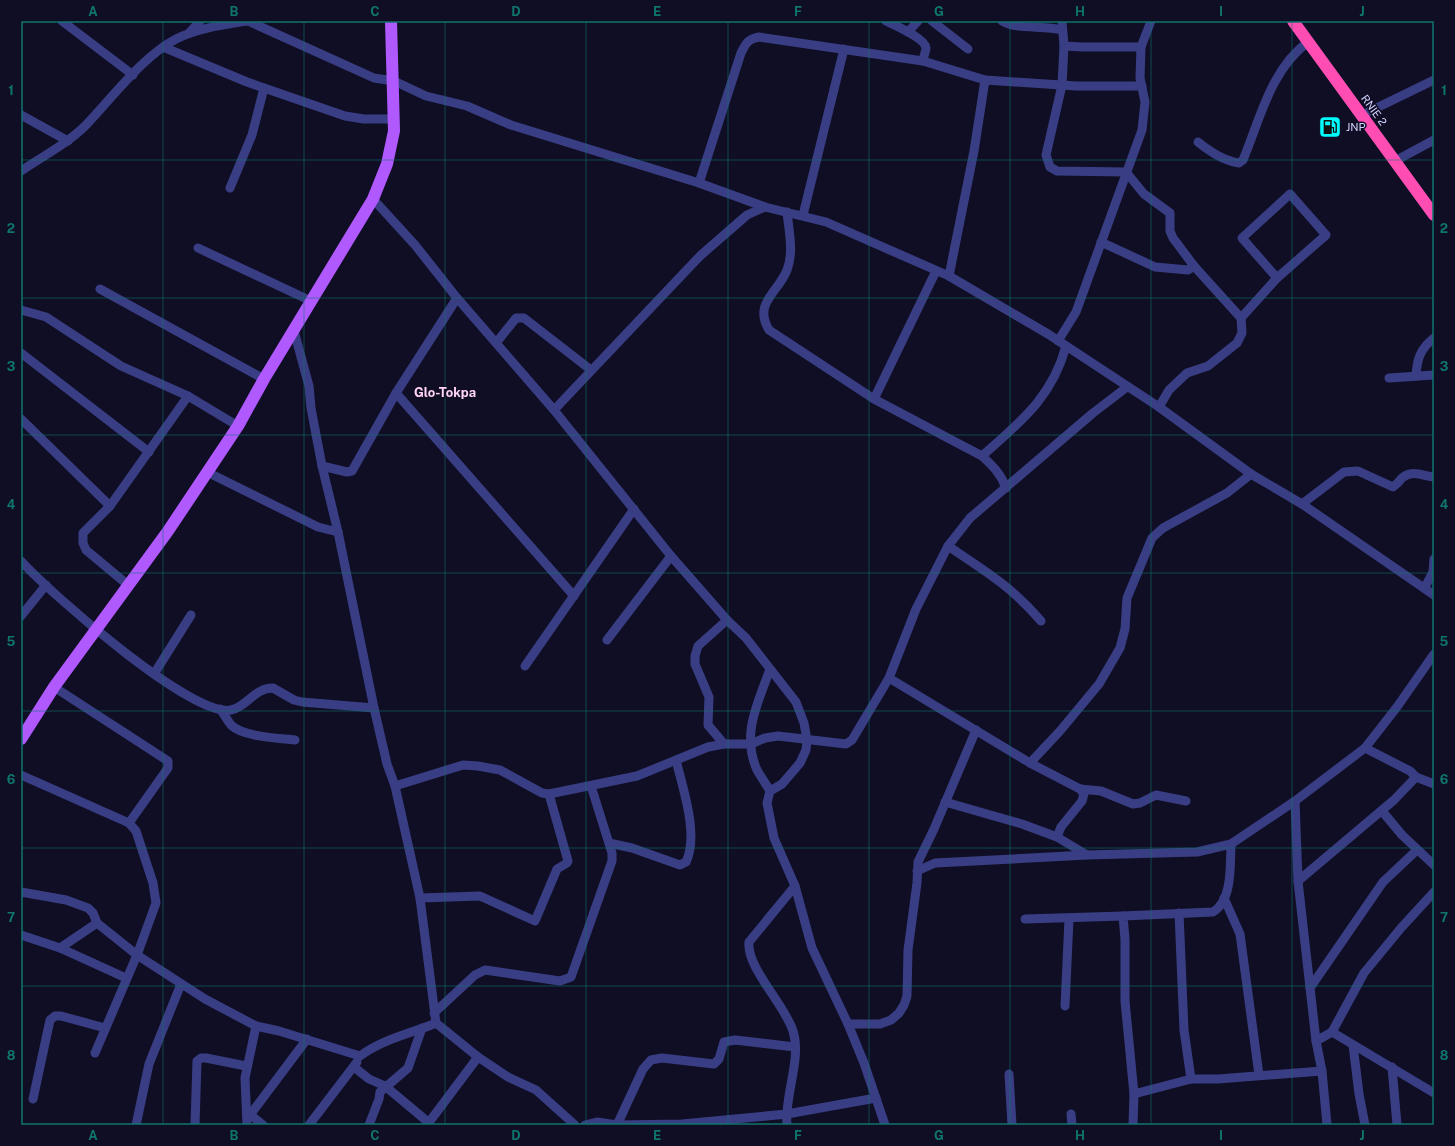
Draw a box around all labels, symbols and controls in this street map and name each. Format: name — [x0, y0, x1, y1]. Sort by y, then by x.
text: A — [88, 4, 98, 19]
text: B — [230, 4, 239, 19]
text: C — [370, 4, 380, 19]
text: D — [511, 4, 521, 19]
text: E — [653, 4, 661, 19]
text: F — [794, 4, 802, 19]
text: G — [934, 4, 944, 19]
text: H — [1075, 4, 1085, 19]
text: I — [1219, 4, 1223, 19]
text: J — [1359, 4, 1365, 19]
text: 1 — [8, 83, 14, 98]
text: 1 — [1441, 83, 1447, 98]
street label: RNIE 2 — [1359, 92, 1389, 128]
fuel station icon: JNP — [1317, 114, 1343, 140]
place label: JNP — [1346, 121, 1366, 133]
text: 2 — [7, 221, 15, 236]
text: 2 — [1440, 221, 1448, 236]
text: 3 — [7, 359, 16, 374]
text: 3 — [1440, 359, 1449, 374]
district label: Glo-Tokpa — [414, 385, 476, 400]
text: 4 — [7, 497, 16, 512]
text: 4 — [1440, 497, 1449, 512]
text: 5 — [7, 634, 16, 649]
text: 5 — [1440, 634, 1449, 649]
text: 6 — [7, 772, 16, 787]
text: 6 — [1440, 772, 1449, 787]
text: 7 — [7, 910, 15, 925]
text: 7 — [1440, 910, 1448, 925]
text: 8 — [7, 1048, 16, 1063]
text: 8 — [1440, 1048, 1449, 1063]
text: A — [88, 1128, 98, 1143]
text: B — [230, 1128, 239, 1143]
text: C — [370, 1128, 380, 1143]
text: D — [511, 1128, 521, 1143]
text: E — [653, 1128, 661, 1143]
text: F — [794, 1128, 802, 1143]
text: G — [934, 1128, 944, 1143]
text: H — [1075, 1128, 1085, 1143]
text: I — [1219, 1128, 1223, 1143]
text: J — [1359, 1128, 1365, 1143]

